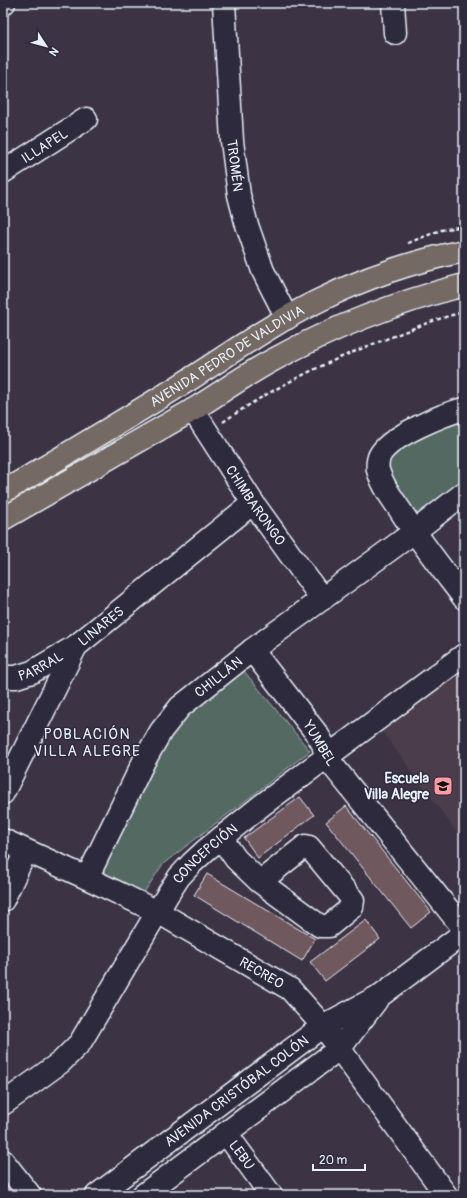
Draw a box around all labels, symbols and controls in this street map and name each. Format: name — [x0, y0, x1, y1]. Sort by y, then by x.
north arrow — [26, 26, 66, 66]
text: N — [46, 45, 61, 59]
street label: ILLAPEL — [18, 125, 71, 167]
street label: TROMÉN — [223, 139, 246, 193]
street label: AVENIDA PEDRO DE VALDIVIA — [147, 302, 307, 411]
street label: CHIMBARONGO — [222, 462, 289, 549]
street label: LINARES — [75, 603, 127, 650]
street label: PARRAL — [16, 648, 66, 685]
street label: CHILLÁN — [191, 653, 246, 701]
street label: YUMBEL — [299, 716, 340, 769]
district label: POBLACIÓN VILLA ALEGRE — [33, 725, 141, 761]
place label: Escuela Villa Alegre — [364, 770, 430, 803]
school or university icon: Escuela Villa Alegre — [432, 775, 454, 797]
street label: CONCEPCIÓN — [169, 820, 241, 887]
street label: RECREO — [236, 953, 287, 993]
street label: AVENIDA CRISTÓBAL COLÓN — [161, 1032, 312, 1151]
street label: LEBU — [225, 1137, 258, 1173]
scale bar — [313, 1146, 365, 1172]
text: 20 m — [319, 1153, 348, 1168]

